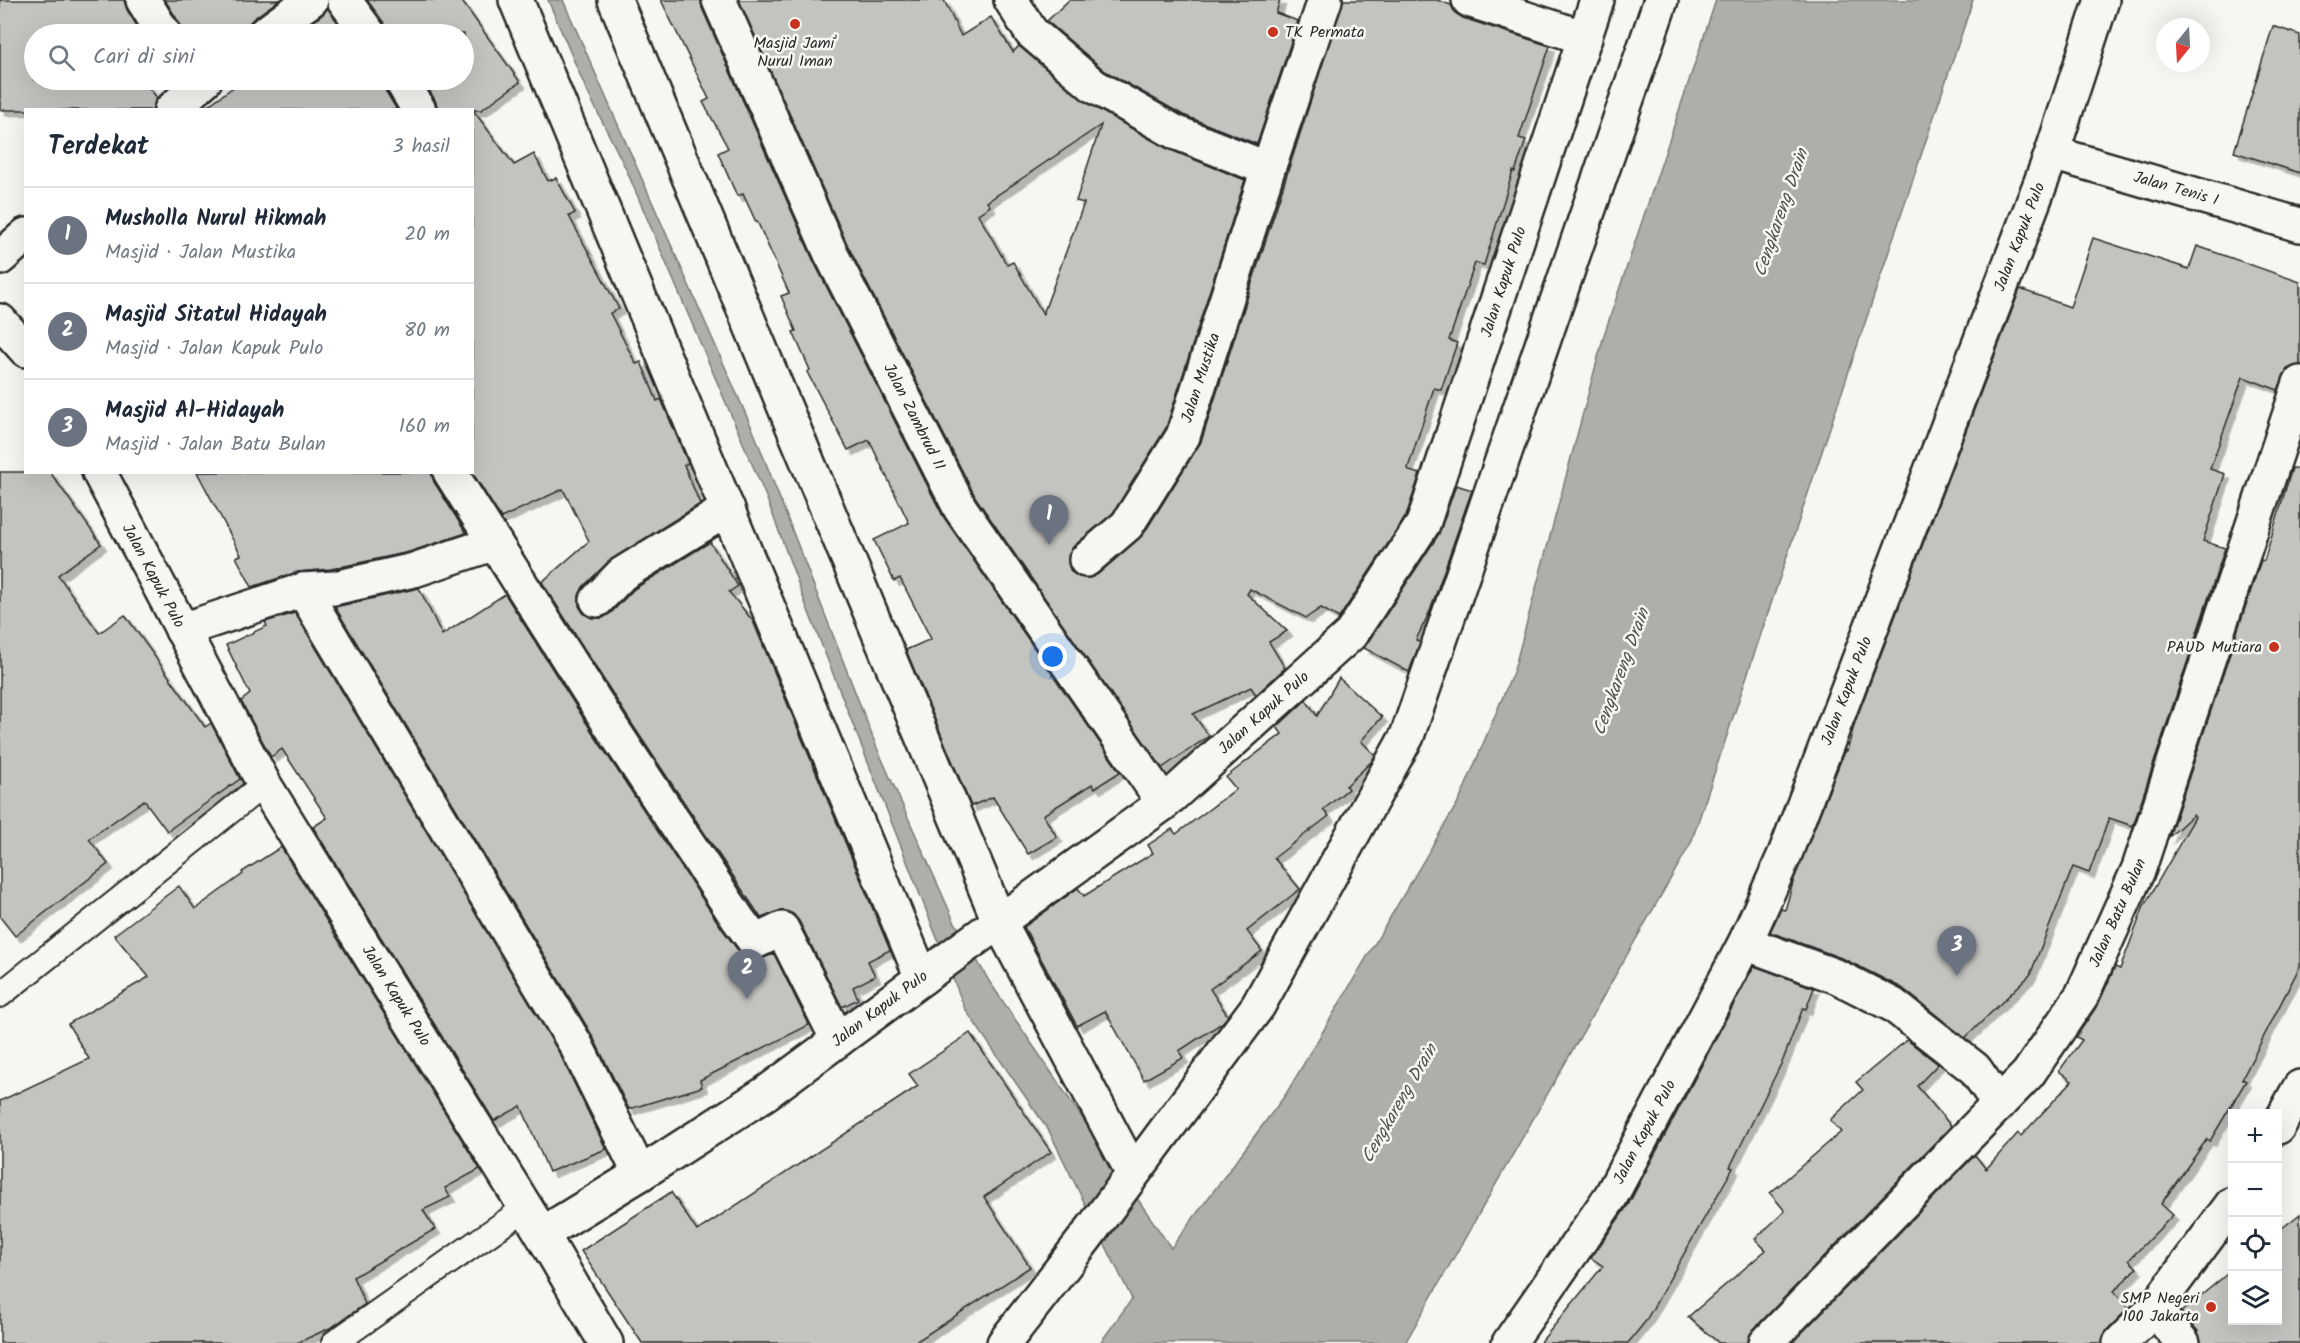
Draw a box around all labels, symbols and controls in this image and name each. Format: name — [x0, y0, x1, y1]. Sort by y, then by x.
marker: Masjid Jami' Nurul Iman — [788, 17, 802, 31]
north arrow — [2156, 18, 2210, 72]
place label: TK Permata — [1285, 20, 1365, 45]
search box — [24, 24, 474, 90]
marker: TK Permata — [1266, 25, 1280, 39]
place label: Masjid Jami' Nurul Iman — [753, 31, 837, 74]
text: Cari di sini — [93, 40, 194, 75]
icon: search — [45, 41, 78, 74]
text: Terdekat — [48, 126, 149, 168]
text: 3 hasil — [392, 131, 450, 163]
water label: Cengkareng Drain — [1747, 144, 1818, 281]
street label: Jalan Tenis I — [2130, 165, 2222, 213]
street label: Jalan Kapuk Pulo — [1988, 179, 2052, 295]
text: Musholla Nurul Hikmah — [105, 202, 326, 237]
text: 1 — [64, 219, 71, 251]
text: 20 m — [404, 219, 450, 251]
street label: Jalan Kapuk Pulo — [1474, 223, 1534, 341]
text: Masjid · Jalan Mustika — [105, 237, 296, 269]
text: Masjid Sitatul Hidayah — [105, 298, 327, 333]
text: 2 — [62, 315, 73, 347]
text: 80 m — [404, 315, 450, 347]
street label: Jalan Mustika — [1175, 330, 1227, 426]
text: Masjid · Jalan Kapuk Pulo — [105, 333, 323, 365]
street label: Jalan Zambrud II — [876, 359, 952, 475]
text: Masjid Al-Hidayah — [105, 394, 284, 429]
text: 3 — [62, 411, 73, 443]
text: 160 m — [399, 411, 450, 443]
text: Masjid · Jalan Batu Bulan — [105, 429, 326, 461]
pin: 1 — [1030, 496, 1068, 545]
street label: Jalan Kapuk Pulo — [115, 519, 191, 633]
water label: Cengkareng Drain — [1586, 603, 1659, 740]
street label: Jalan Kapuk Pulo — [1815, 633, 1879, 749]
place label: PAUD Mutiara — [2167, 635, 2262, 660]
marker: PAUD Mutiara — [2267, 640, 2281, 654]
your location — [1038, 642, 1067, 671]
street label: Jalan Kapuk Pulo — [1213, 665, 1315, 761]
street label: Jalan Batu Bulan — [2083, 854, 2153, 972]
pin: 3 — [1938, 926, 1976, 976]
street label: Jalan Kapuk Pulo — [355, 941, 437, 1051]
pin: 2 — [728, 950, 766, 999]
street label: Jalan Kapuk Pulo — [826, 964, 934, 1054]
water label: Cengkareng Drain — [1354, 1038, 1447, 1169]
street label: Jalan Kapuk Pulo — [1607, 1075, 1683, 1189]
map controls — [2228, 1109, 2282, 1325]
button: + — [2228, 1109, 2282, 1163]
button: − — [2228, 1163, 2282, 1217]
button: locate — [2228, 1217, 2282, 1271]
button: layers — [2228, 1271, 2282, 1325]
place label: SMP Negeri 100 Jakarta — [2121, 1286, 2200, 1329]
marker: SMP Negeri 100 Jakarta — [2204, 1300, 2218, 1314]

